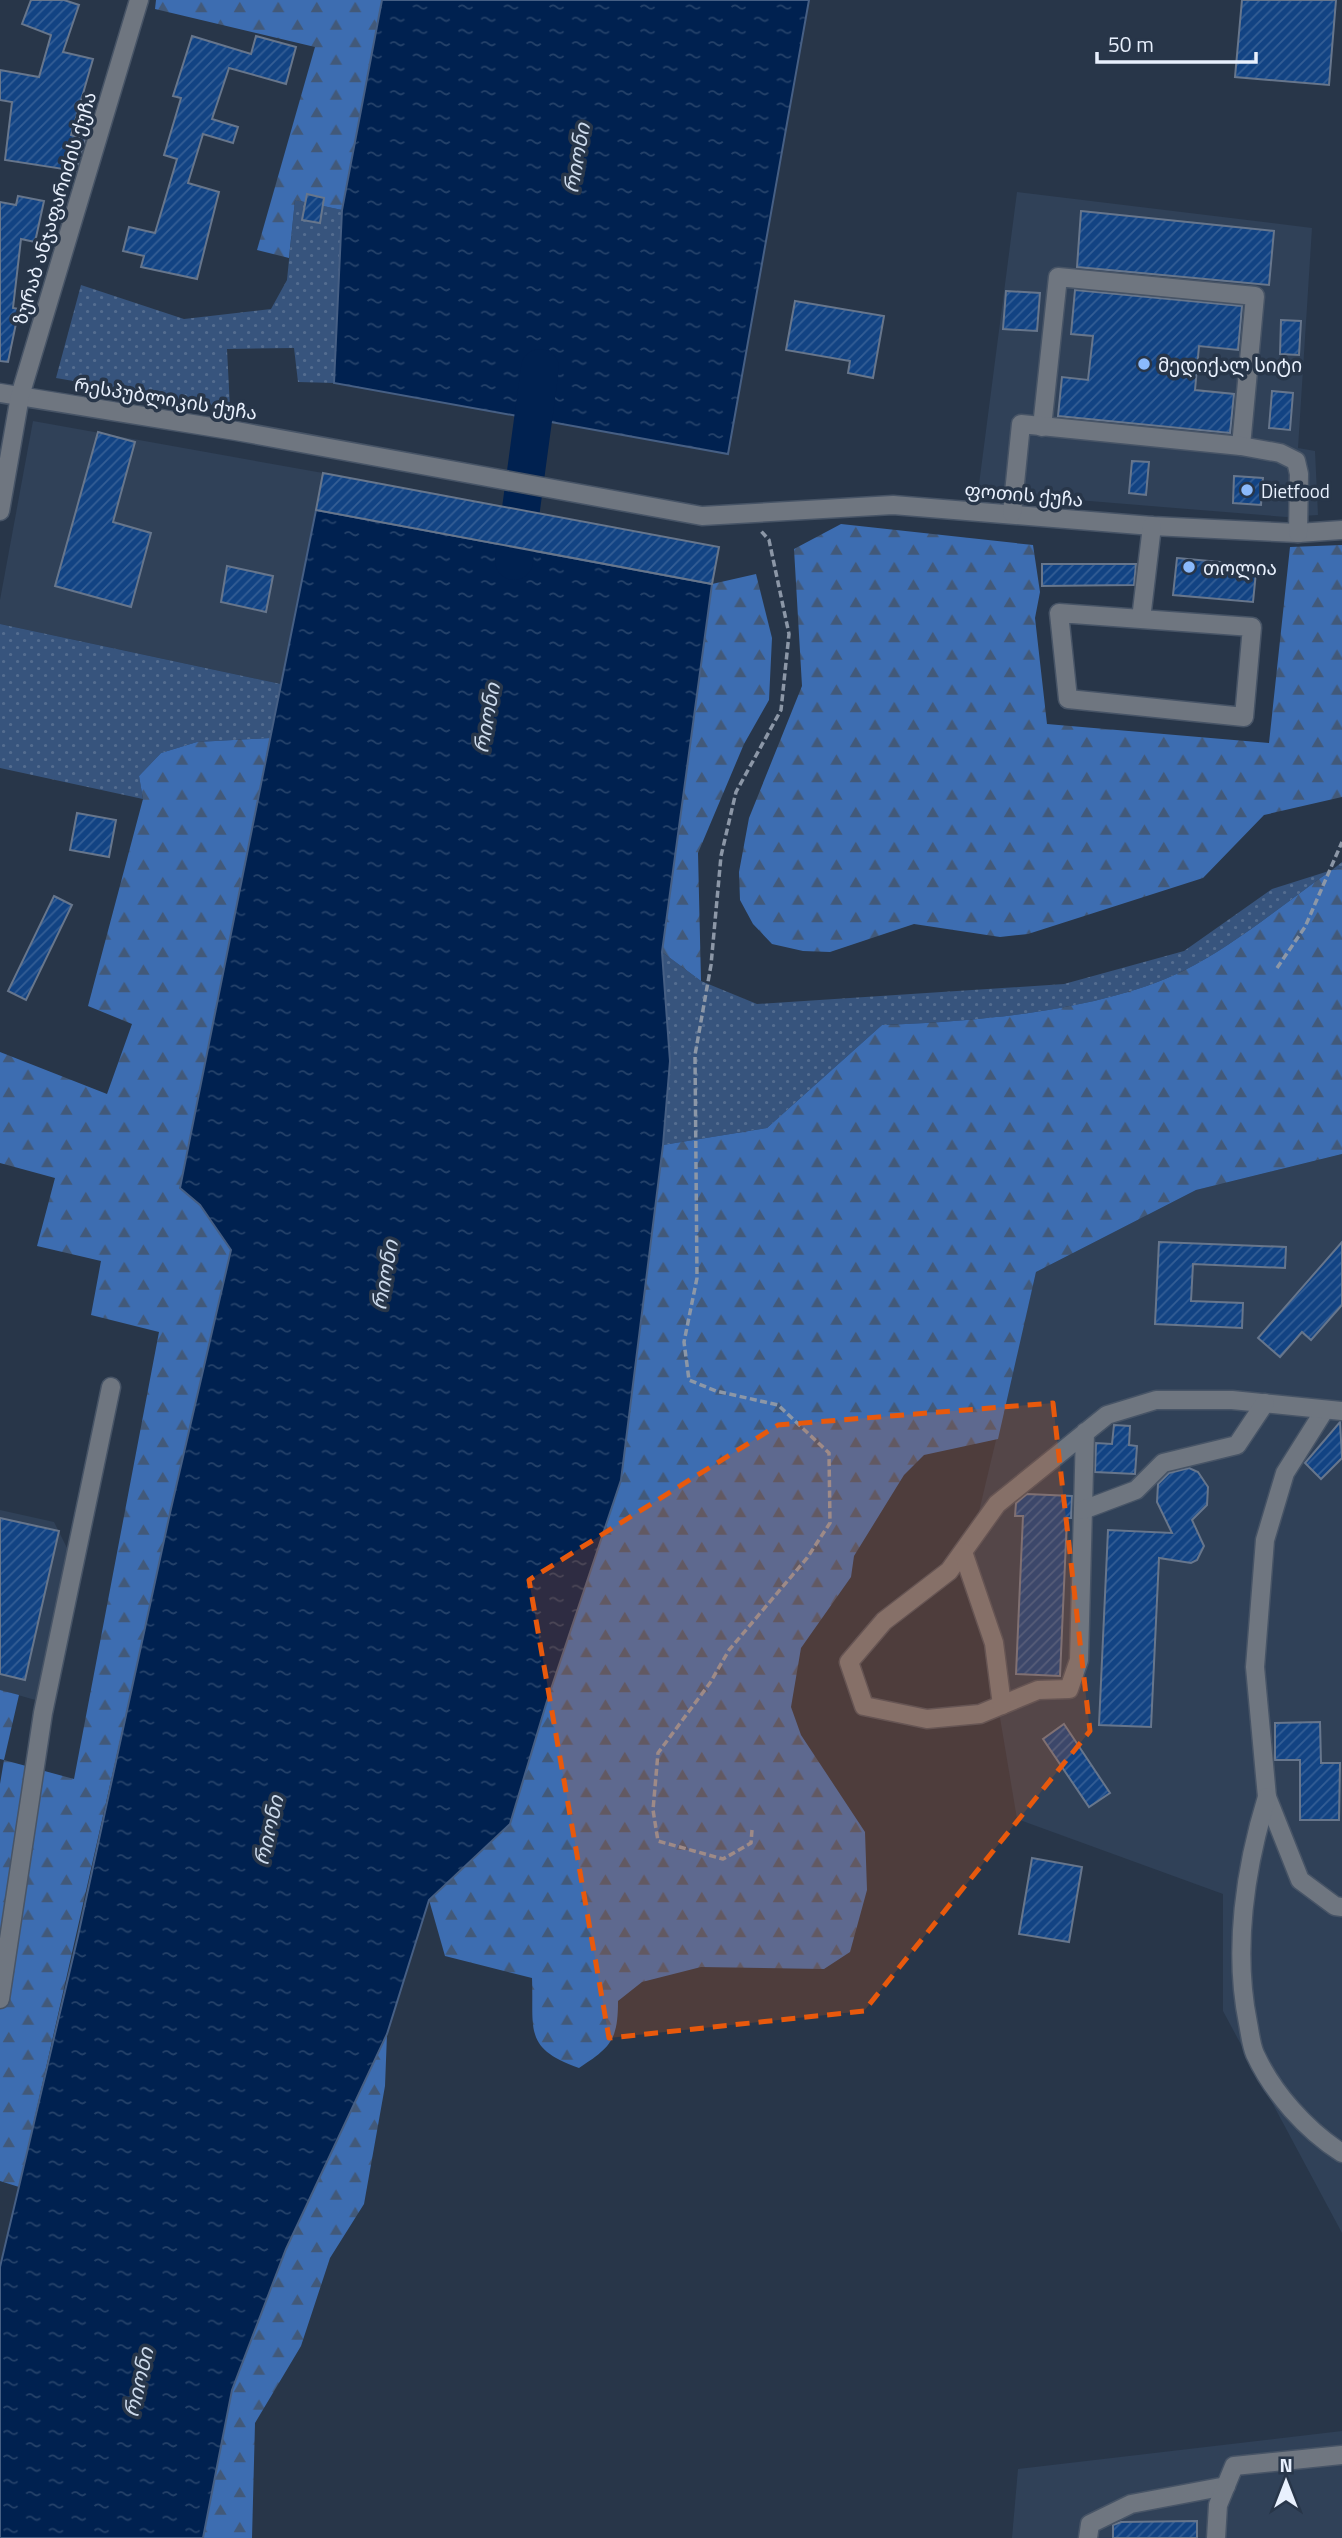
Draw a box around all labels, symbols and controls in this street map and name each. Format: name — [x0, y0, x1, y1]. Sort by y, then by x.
scale bar — [1097, 21, 1256, 65]
text: 50 m — [1108, 28, 1154, 60]
street label: ზურაბ ანჯაფარიძის ქუჩა — [5, 88, 103, 328]
water label: რიონი — [554, 120, 598, 196]
place label: მედიქალ სიტი — [1158, 350, 1302, 379]
marker: მედიქალ სიტი — [1136, 356, 1152, 372]
street label: რესპუბლიკის ქუჩა — [72, 369, 260, 427]
street label: ფოთის ქუჩა — [963, 474, 1085, 514]
place label: Dietfood — [1261, 476, 1330, 505]
marker: Dietfood — [1239, 482, 1255, 498]
place label: თოლია — [1203, 553, 1277, 582]
marker: თოლია — [1181, 559, 1197, 575]
water label: რიონი — [464, 680, 508, 756]
water label: რიონი — [362, 1237, 406, 1313]
water label: რიონი — [244, 1791, 292, 1868]
water label: რიონი — [114, 2343, 162, 2420]
north arrow — [1251, 2447, 1321, 2517]
text: N — [1279, 2450, 1293, 2479]

